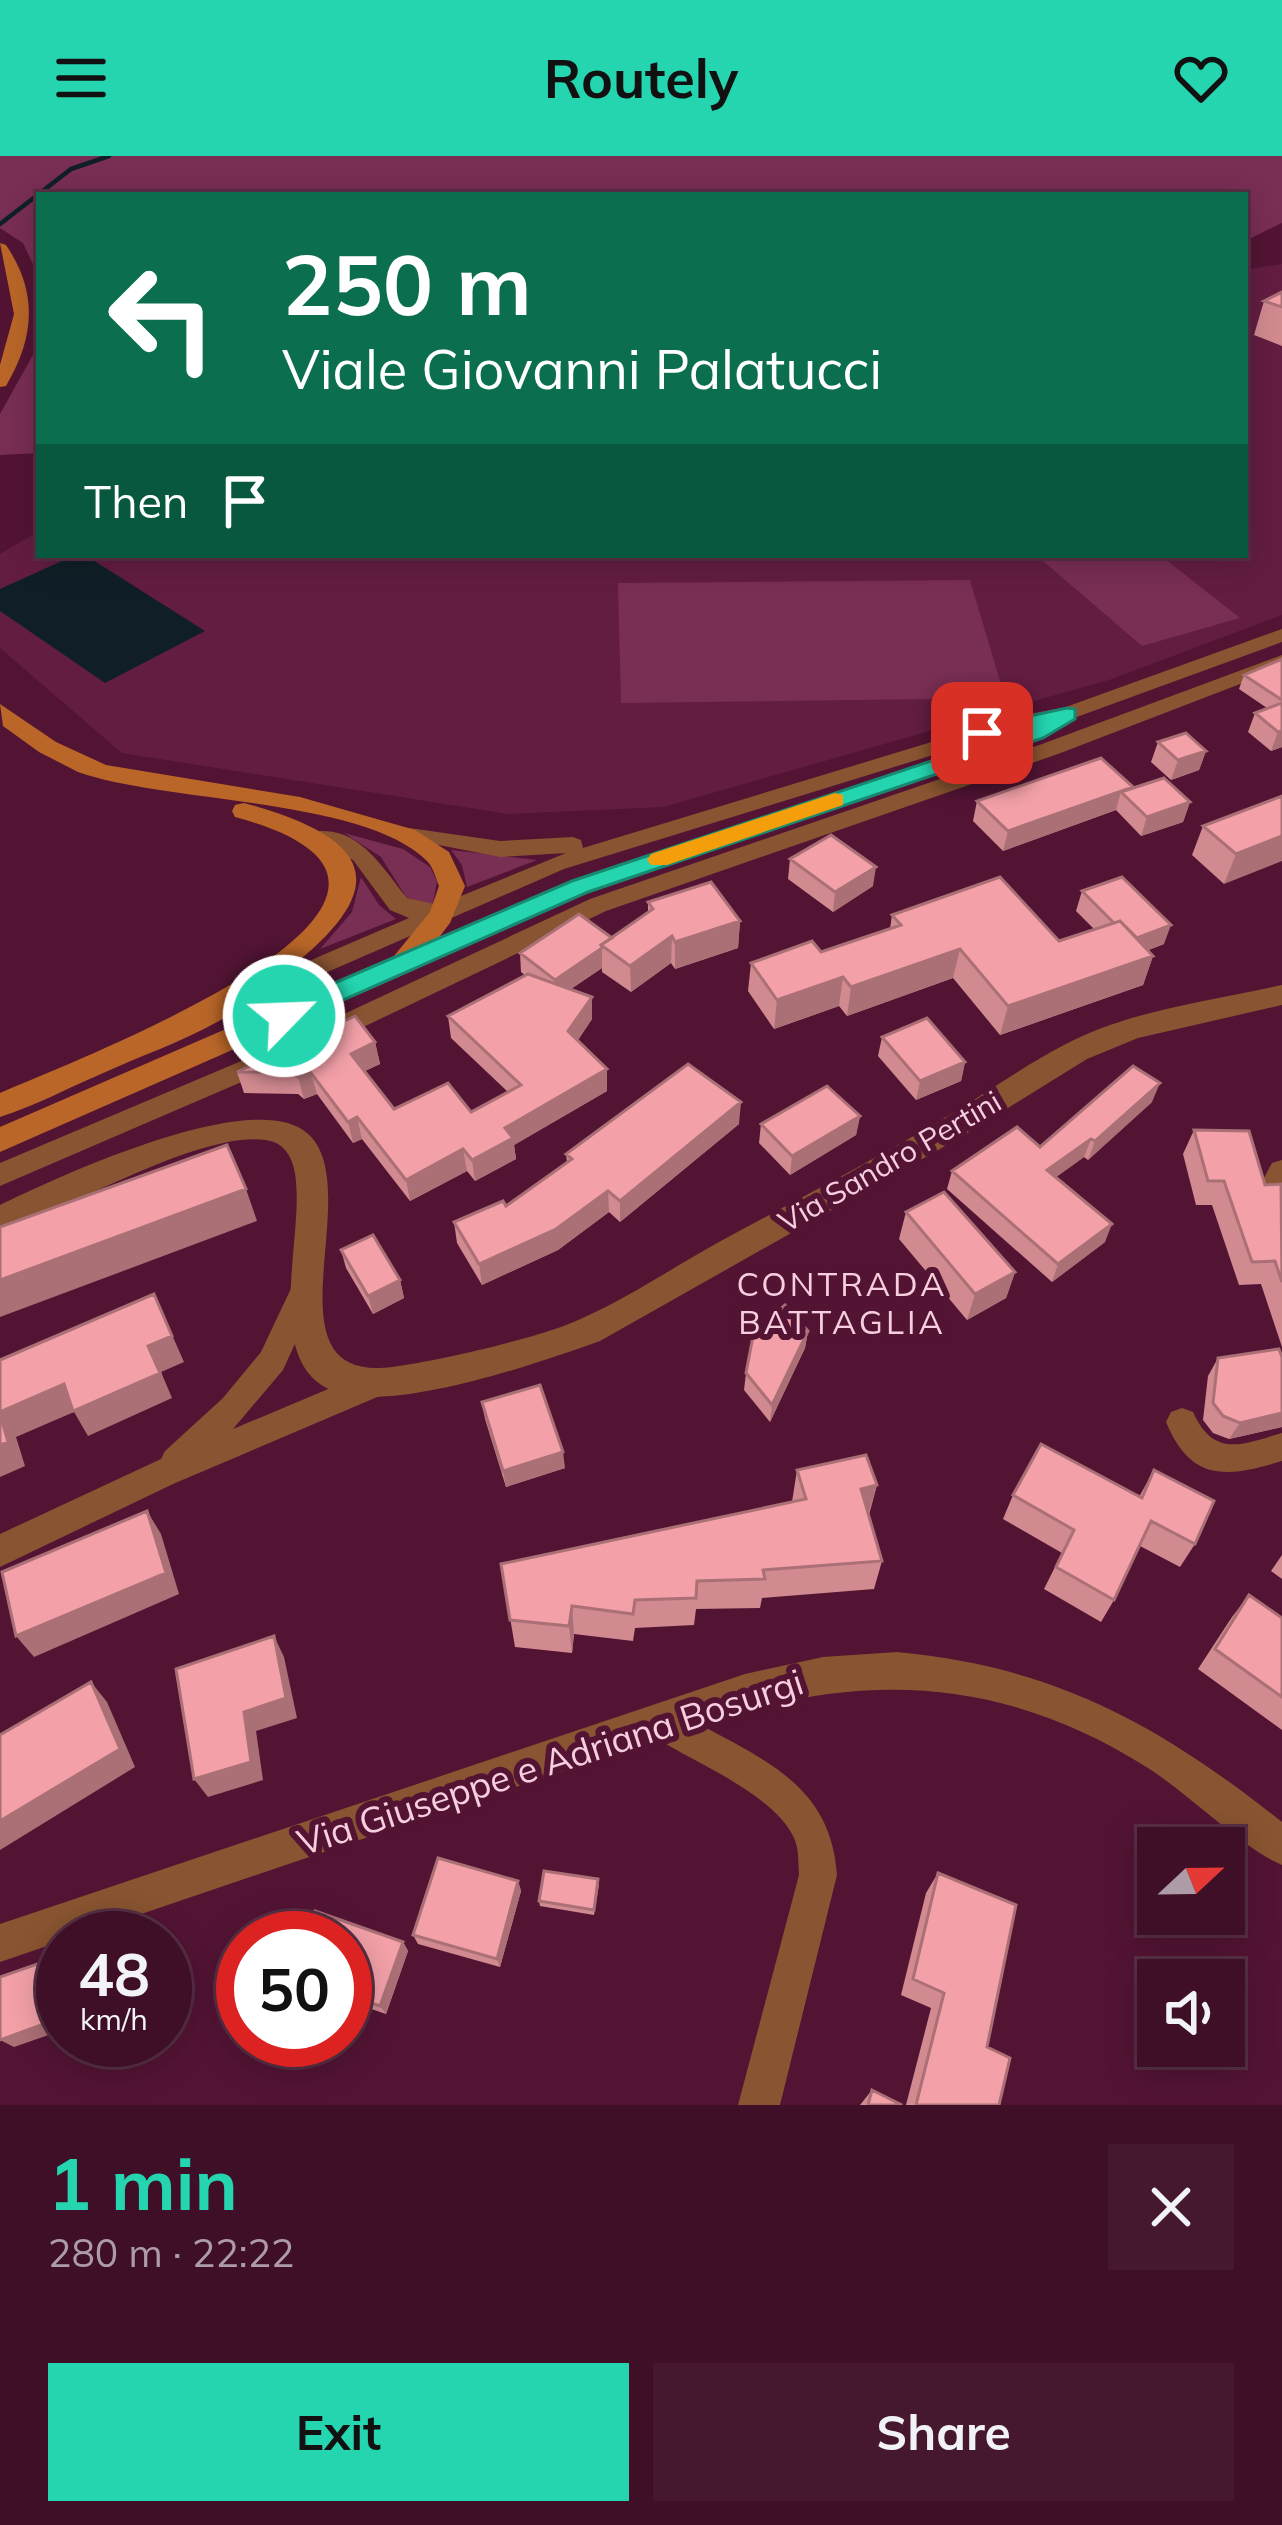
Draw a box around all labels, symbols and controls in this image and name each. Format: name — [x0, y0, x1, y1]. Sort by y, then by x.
text: Routely — [544, 44, 738, 112]
icon: menu — [48, 45, 114, 111]
icon: heart — [1168, 45, 1234, 111]
text: 250 m — [282, 231, 532, 336]
icon: left — [84, 240, 240, 396]
text: Viale Giovanni Palatucci — [282, 335, 882, 403]
icon: arrive — [212, 468, 278, 534]
text: Then — [84, 473, 188, 529]
pin — [931, 682, 1033, 784]
icon: arrive — [949, 700, 1015, 766]
position arrow — [221, 953, 347, 1079]
street label: Via Sandro Pertini — [771, 1082, 1008, 1240]
district label: CONTRADA BATTAGLIA — [736, 1263, 948, 1342]
street label: Via Giuseppe e Adriana Bosurgi — [291, 1658, 808, 1865]
north arrow — [1137, 1827, 1245, 1935]
map controls — [1137, 1827, 1245, 2067]
speed limit sign: 50 — [216, 1911, 372, 2067]
text: 48 — [78, 1936, 150, 2011]
button: sound — [1137, 1959, 1245, 2067]
text: km/h — [80, 2000, 148, 2038]
text: 1 min — [48, 2138, 238, 2228]
button: close — [1108, 2144, 1234, 2270]
text: 280 m · 22:22 — [48, 2228, 294, 2277]
button: Exit — [48, 2363, 629, 2501]
button: Share — [653, 2363, 1234, 2501]

